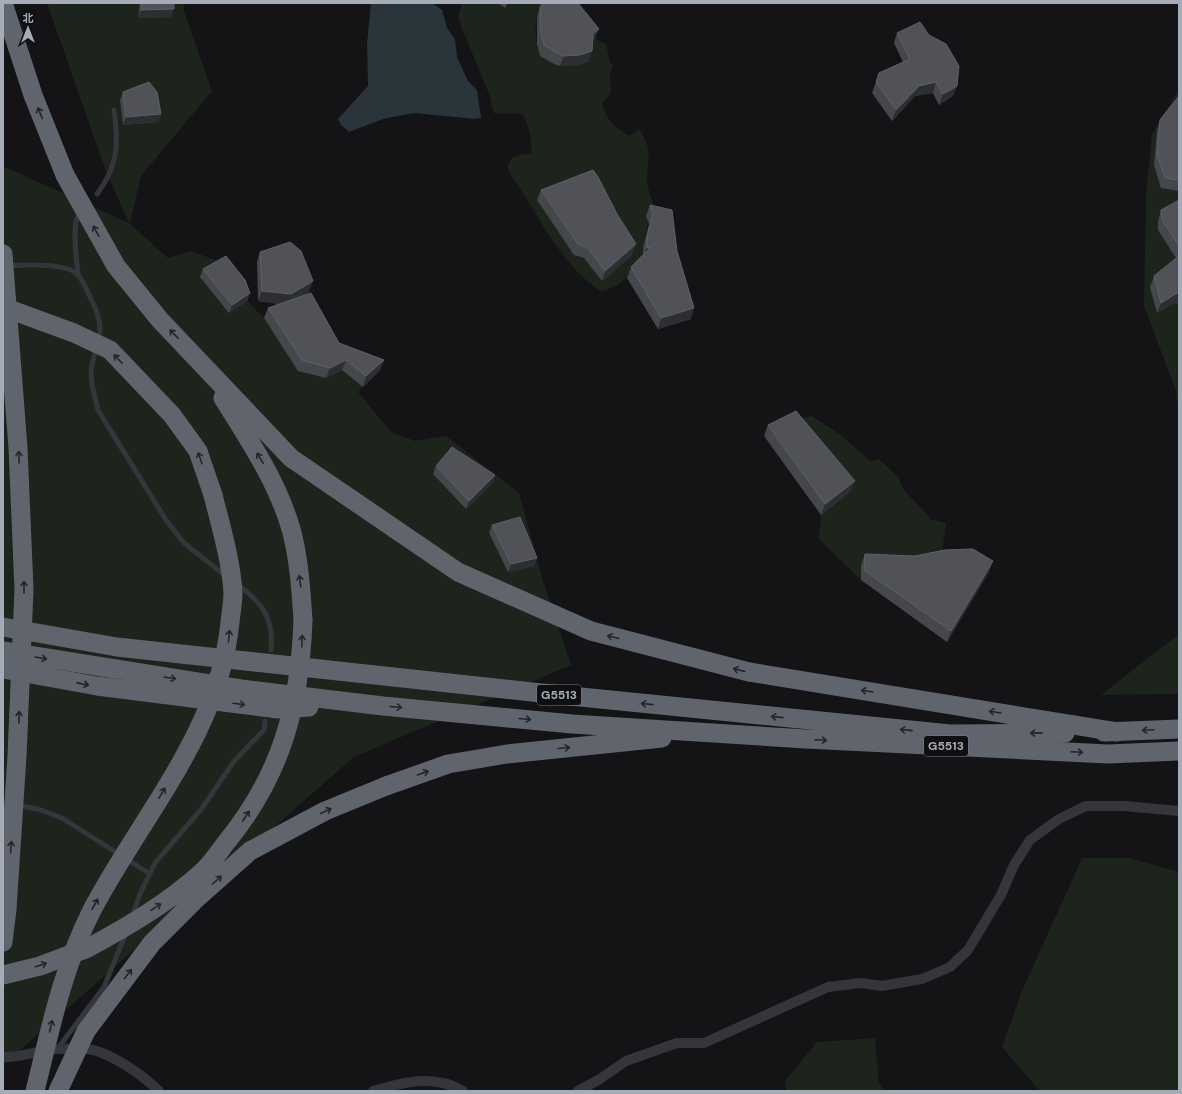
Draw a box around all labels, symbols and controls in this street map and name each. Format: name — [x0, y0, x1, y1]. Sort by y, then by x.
north arrow — [8, 8, 48, 48]
text: 北 — [23, 11, 34, 25]
one-way arrow — [36, 108, 44, 120]
one-way arrow — [92, 225, 100, 237]
one-way arrow — [169, 329, 179, 339]
one-way arrow — [113, 354, 123, 364]
one-way arrow — [15, 451, 22, 464]
one-way arrow — [196, 452, 204, 464]
one-way arrow — [256, 452, 264, 464]
one-way arrow — [296, 575, 304, 588]
one-way arrow — [20, 581, 28, 594]
one-way arrow — [225, 630, 233, 643]
one-way arrow — [607, 633, 620, 640]
one-way arrow — [299, 635, 306, 648]
one-way arrow — [35, 654, 48, 662]
one-way arrow — [733, 665, 746, 673]
one-way arrow — [163, 674, 176, 682]
one-way arrow — [76, 680, 89, 688]
road number: G5513 — [537, 685, 581, 705]
one-way arrow — [861, 687, 874, 695]
one-way arrow — [232, 700, 245, 708]
one-way arrow — [641, 700, 654, 707]
one-way arrow — [389, 703, 402, 711]
one-way arrow — [989, 708, 1002, 716]
one-way arrow — [15, 711, 23, 724]
one-way arrow — [771, 713, 784, 721]
one-way arrow — [518, 716, 531, 723]
one-way arrow — [900, 726, 913, 734]
one-way arrow — [1142, 727, 1155, 734]
one-way arrow — [1030, 729, 1043, 737]
one-way arrow — [814, 736, 827, 744]
road number: G5513 — [924, 736, 968, 756]
one-way arrow — [557, 745, 570, 752]
one-way arrow — [1070, 749, 1083, 756]
one-way arrow — [416, 769, 429, 776]
one-way arrow — [159, 787, 167, 799]
one-way arrow — [320, 807, 332, 814]
one-way arrow — [242, 811, 250, 822]
one-way arrow — [8, 841, 15, 854]
one-way arrow — [212, 876, 223, 885]
one-way arrow — [92, 898, 100, 910]
one-way arrow — [150, 903, 161, 911]
one-way arrow — [34, 961, 47, 968]
one-way arrow — [124, 969, 132, 980]
one-way arrow — [47, 1020, 55, 1033]

